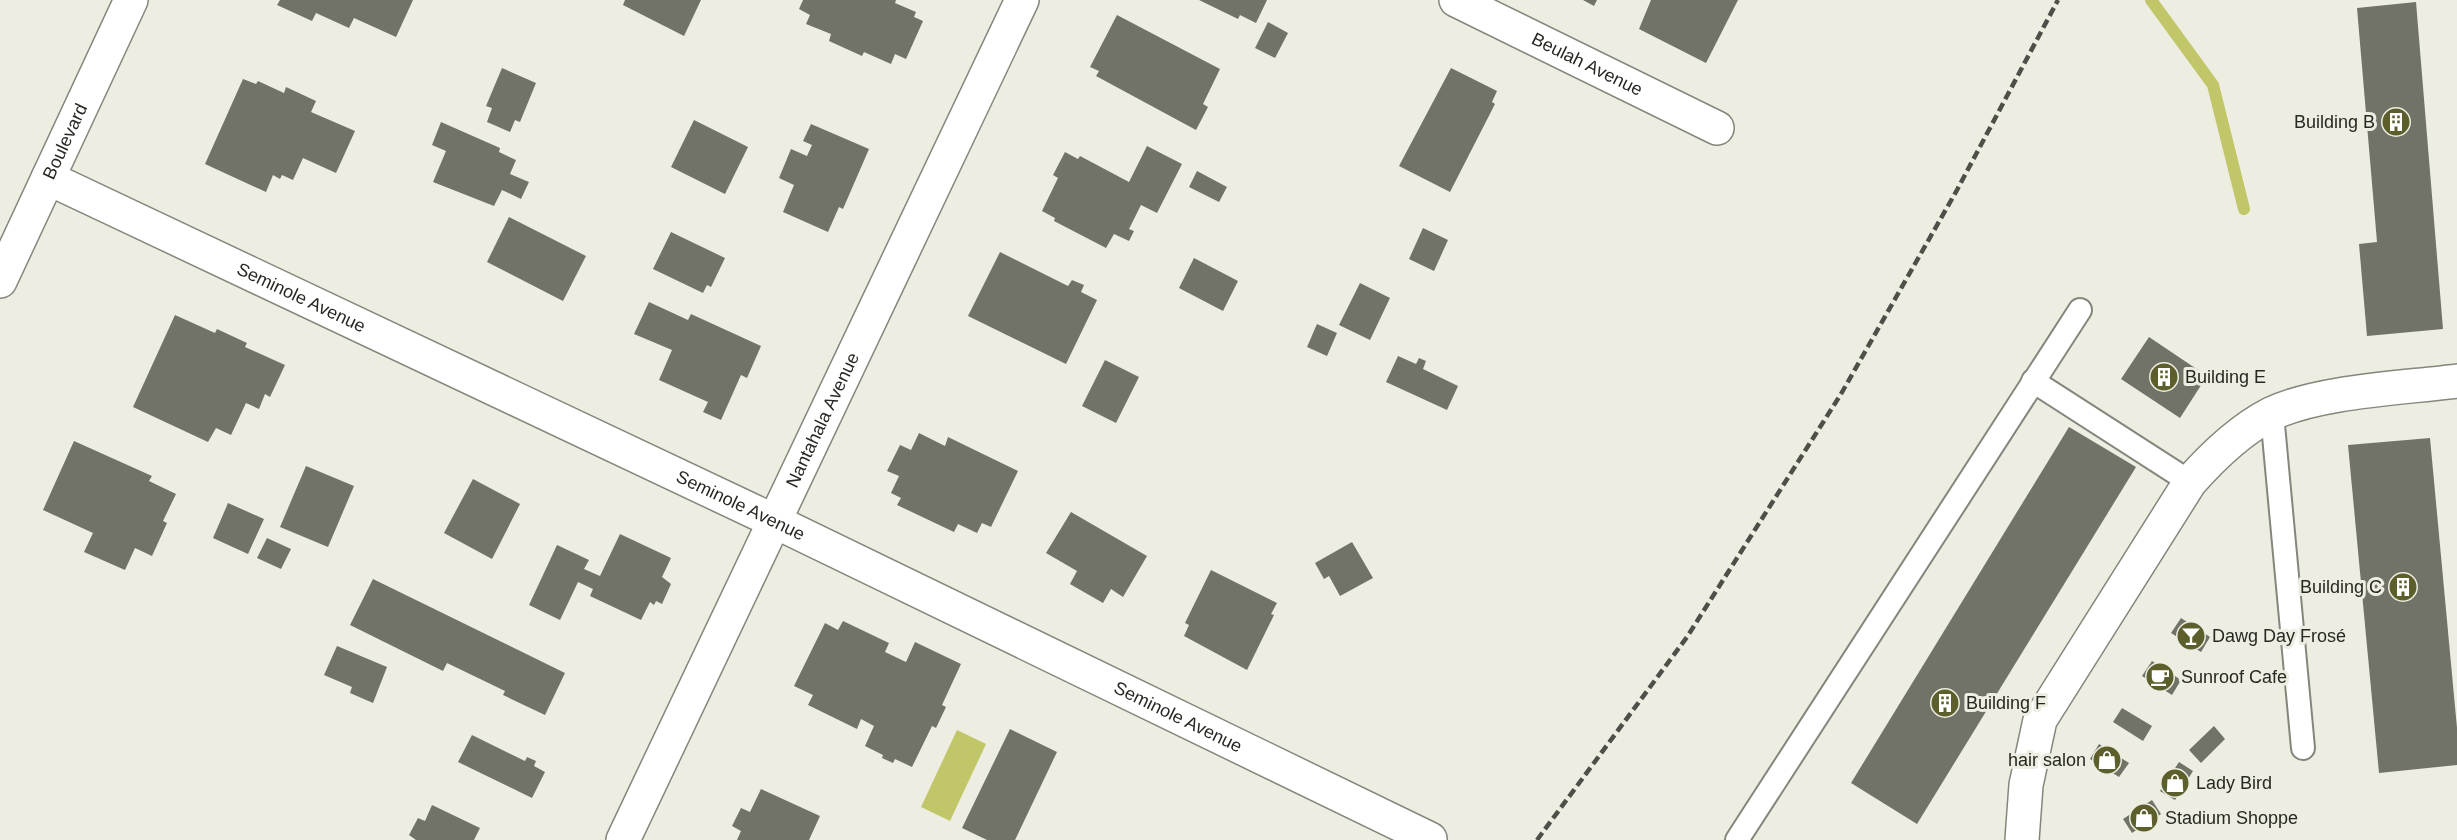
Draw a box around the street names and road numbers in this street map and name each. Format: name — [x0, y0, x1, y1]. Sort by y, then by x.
street label: Beulah Avenue — [1528, 29, 1646, 100]
street label: Boulevard — [39, 100, 91, 182]
street label: Seminole Avenue — [234, 259, 369, 337]
street label: Nantahala Avenue — [782, 349, 863, 491]
street label: Seminole Avenue — [673, 466, 808, 544]
street label: Seminole Avenue — [1111, 677, 1245, 756]

